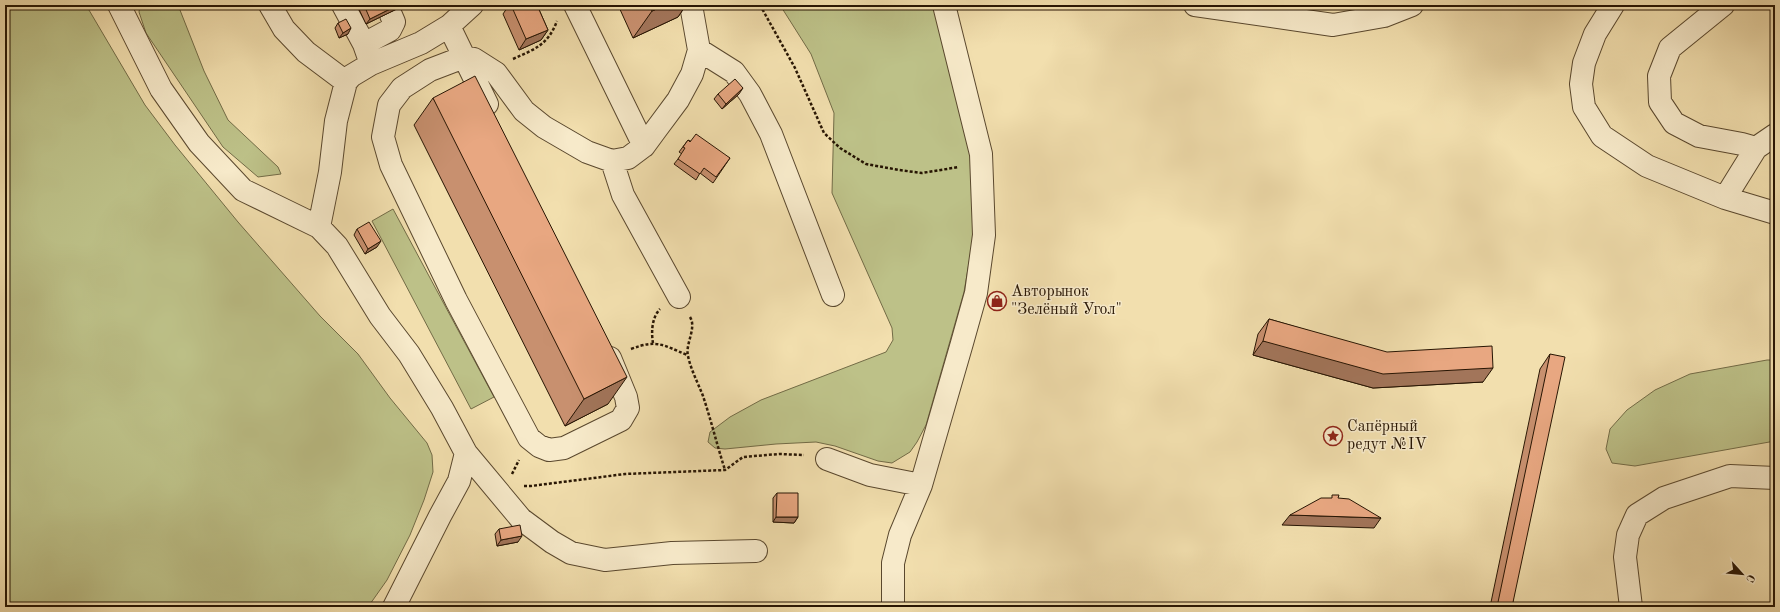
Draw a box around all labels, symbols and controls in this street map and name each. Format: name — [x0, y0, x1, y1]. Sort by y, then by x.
place label: Авторынок "Зелёный Угол" — [1011, 284, 1122, 318]
shop icon: Авторынок "Зелёный Угол" — [986, 290, 1008, 312]
place label: Сапёрный редут №IV — [1347, 419, 1427, 453]
place icon: Сапёрный редут №IV — [1322, 425, 1344, 447]
north arrow — [1722, 554, 1762, 594]
text: С — [1743, 572, 1756, 584]

